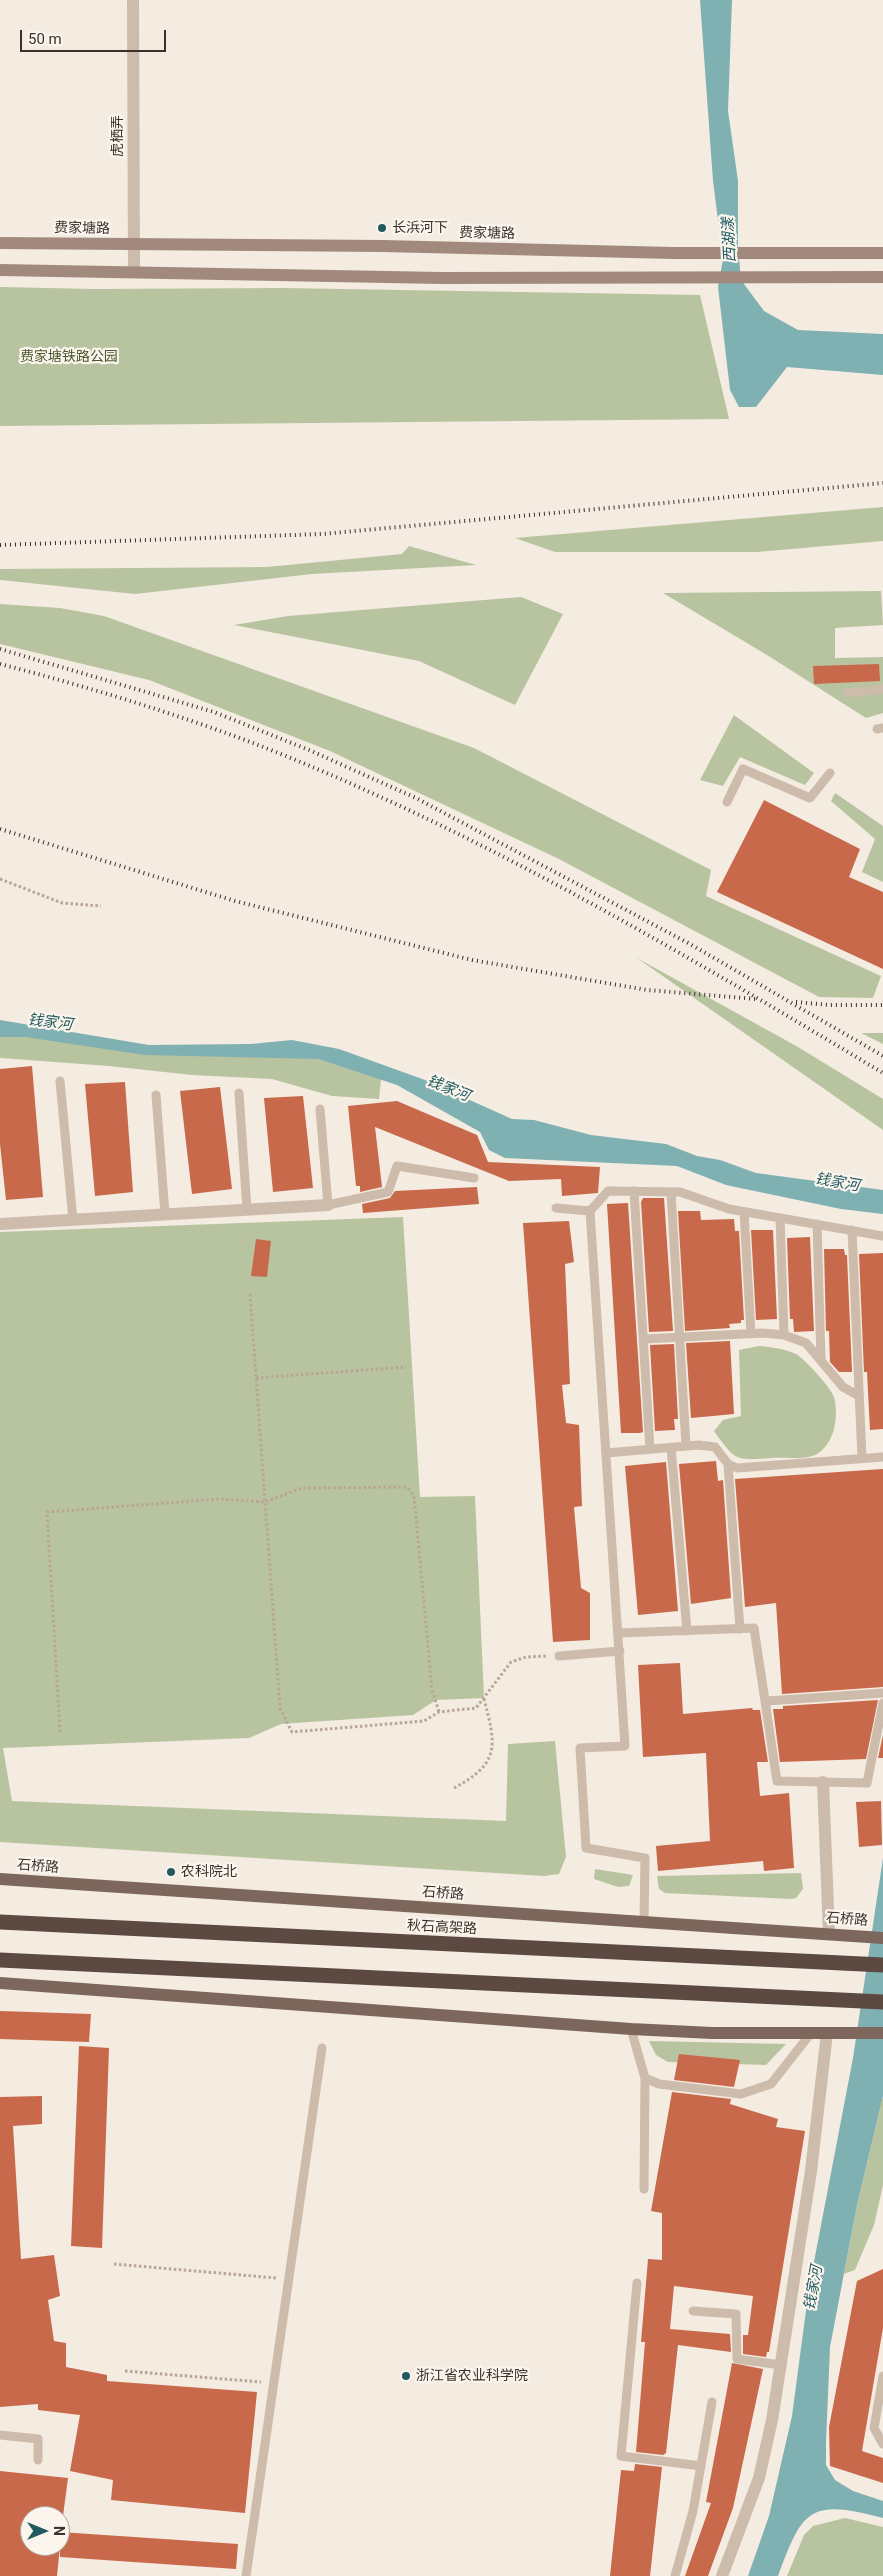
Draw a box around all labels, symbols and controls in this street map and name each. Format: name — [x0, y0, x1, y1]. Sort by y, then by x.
scale bar — [22, 20, 169, 52]
text: 50 m — [28, 30, 62, 48]
street label: 虎栖弄 — [110, 115, 126, 157]
water label: 西湖漾 — [720, 217, 740, 263]
street label: 费家塘路 — [54, 220, 110, 238]
place label: 长浜河下 — [392, 220, 448, 236]
marker: 长浜河下 — [376, 222, 388, 234]
street label: 费家塘路 — [459, 225, 515, 243]
park label: 费家塘铁路公园 — [20, 349, 118, 365]
water label: 钱家河 — [27, 1011, 73, 1035]
water label: 钱家河 — [424, 1072, 472, 1106]
water label: 钱家河 — [813, 1170, 861, 1196]
street label: 石桥路 — [16, 1857, 60, 1877]
place label: 农科院北 — [181, 1864, 237, 1880]
marker: 农科院北 — [165, 1866, 177, 1878]
street label: 石桥路 — [421, 1884, 465, 1904]
street label: 石桥路 — [825, 1910, 869, 1930]
street label: 秋石高架路 — [407, 1918, 477, 1938]
water label: 钱家河 — [801, 2264, 827, 2312]
place label: 浙江省农业科学院 — [416, 2368, 528, 2384]
marker: 浙江省农业科学院 — [400, 2370, 412, 2382]
north arrow — [20, 2506, 70, 2556]
text: N — [51, 2526, 67, 2536]

